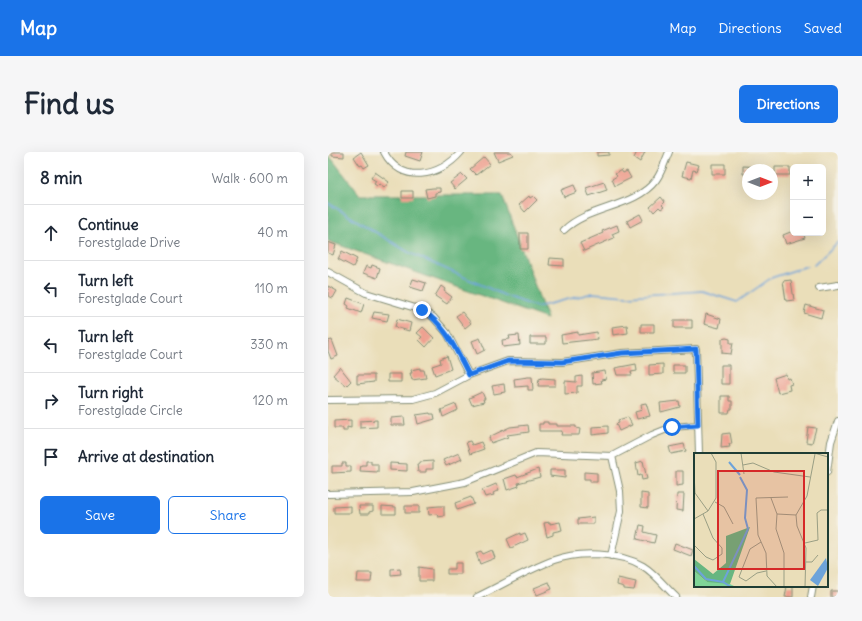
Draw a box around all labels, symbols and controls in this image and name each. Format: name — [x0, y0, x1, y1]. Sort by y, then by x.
text: Map — [20, 16, 57, 40]
text: Map — [669, 19, 696, 37]
text: Directions — [718, 19, 782, 37]
text: Saved — [804, 19, 842, 37]
button: Directions — [739, 85, 838, 123]
text: Find us — [24, 86, 115, 122]
north arrow — [742, 164, 778, 200]
map controls — [790, 164, 826, 236]
button: + — [790, 164, 826, 200]
text: 8 min — [40, 167, 82, 189]
text: Walk · 600 m — [211, 170, 288, 187]
button: − — [790, 200, 826, 236]
text: Continue — [78, 215, 139, 234]
icon: ahead — [40, 222, 62, 244]
text: 40 m — [257, 224, 288, 241]
text: Forestglade Drive — [78, 234, 180, 251]
text: Turn left — [78, 271, 133, 290]
icon: left — [40, 278, 62, 300]
text: 110 m — [255, 280, 288, 297]
text: Forestglade Court — [78, 290, 183, 307]
route end — [413, 301, 431, 319]
text: Turn left — [78, 327, 133, 346]
icon: left — [40, 334, 62, 356]
text: 330 m — [250, 336, 288, 353]
text: Forestglade Court — [78, 346, 183, 363]
text: Turn right — [78, 383, 143, 402]
icon: right — [40, 390, 62, 412]
text: 120 m — [253, 392, 288, 409]
text: Forestglade Circle — [78, 402, 183, 419]
route start — [663, 418, 681, 436]
icon: arrive — [40, 446, 62, 468]
text: Arrive at destination — [78, 447, 214, 466]
inset map — [694, 453, 828, 587]
button: Save — [40, 496, 160, 534]
button: Share — [168, 496, 288, 534]

